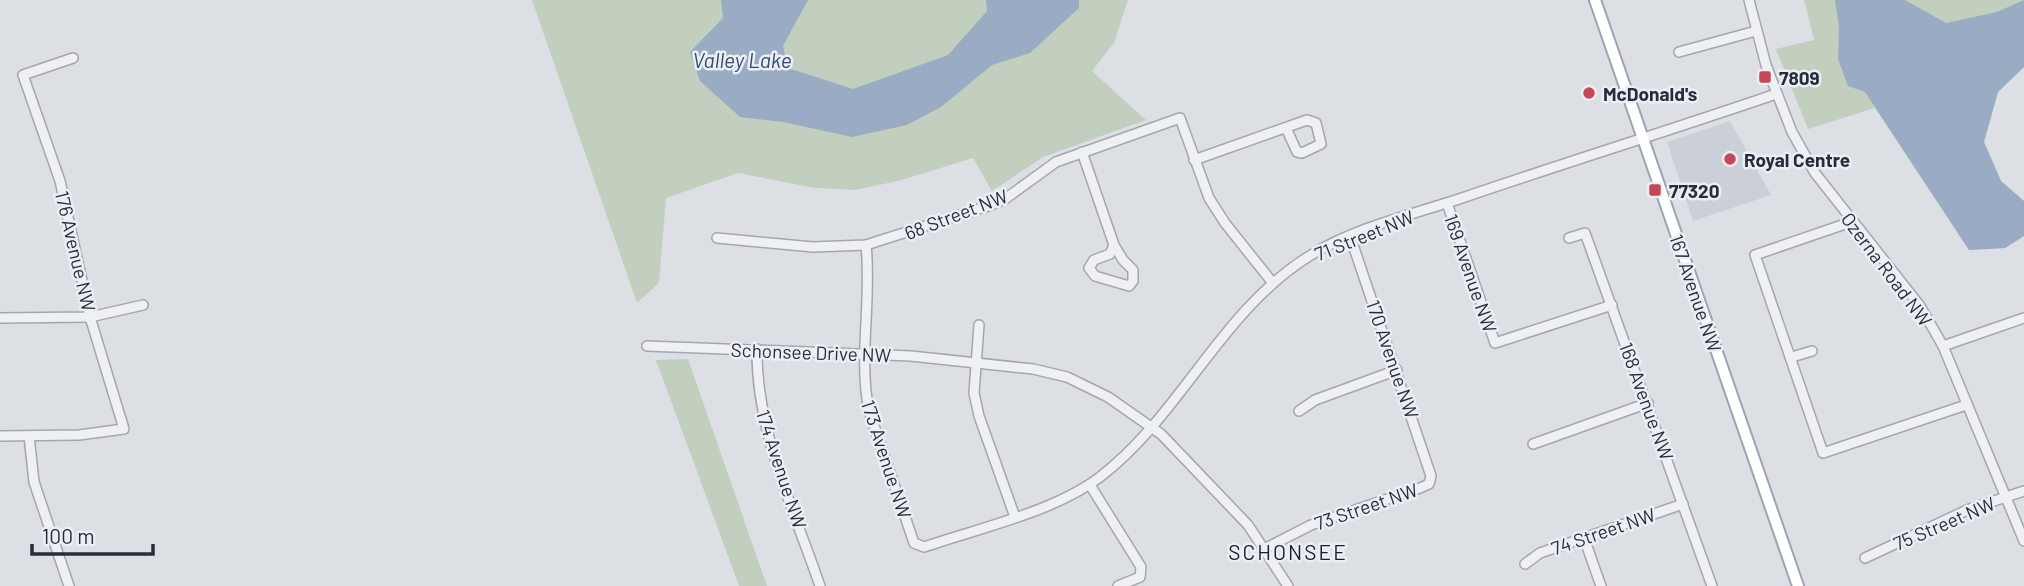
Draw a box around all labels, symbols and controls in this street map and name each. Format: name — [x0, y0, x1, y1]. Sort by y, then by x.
water label: Valley Lake — [693, 47, 792, 72]
place label: 7809 — [1779, 66, 1820, 89]
marker: 7809 — [1757, 69, 1773, 85]
place label: McDonald's — [1603, 82, 1697, 105]
marker: McDonald's — [1581, 85, 1597, 101]
place label: Royal Centre — [1744, 148, 1850, 171]
marker: Royal Centre — [1722, 151, 1738, 167]
place label: 77320 — [1669, 179, 1720, 202]
marker: 77320 — [1647, 182, 1663, 198]
street label: 68 Street NW — [901, 184, 1011, 244]
street label: 176 Avenue NW — [51, 189, 101, 314]
street label: 71 Street NW — [1311, 205, 1417, 265]
street label: Ozerna Road NW — [1837, 208, 1937, 331]
street label: 169 Avenue NW — [1440, 211, 1502, 336]
street label: 167 Avenue NW — [1665, 231, 1727, 355]
street label: 170 Avenue NW — [1362, 297, 1424, 422]
street label: Schonsee Drive NW — [730, 338, 892, 366]
street label: 168 Avenue NW — [1615, 339, 1679, 463]
street label: 173 Avenue NW — [857, 397, 917, 521]
street label: 174 Avenue NW — [752, 407, 812, 532]
street label: 73 Street NW — [1311, 477, 1421, 534]
street label: 75 Street NW — [1890, 491, 1998, 555]
street label: 74 Street NW — [1548, 502, 1658, 560]
scale bar — [32, 512, 152, 556]
text: 100 m — [42, 523, 95, 548]
district label: SCHONSEE — [1228, 539, 1348, 564]

